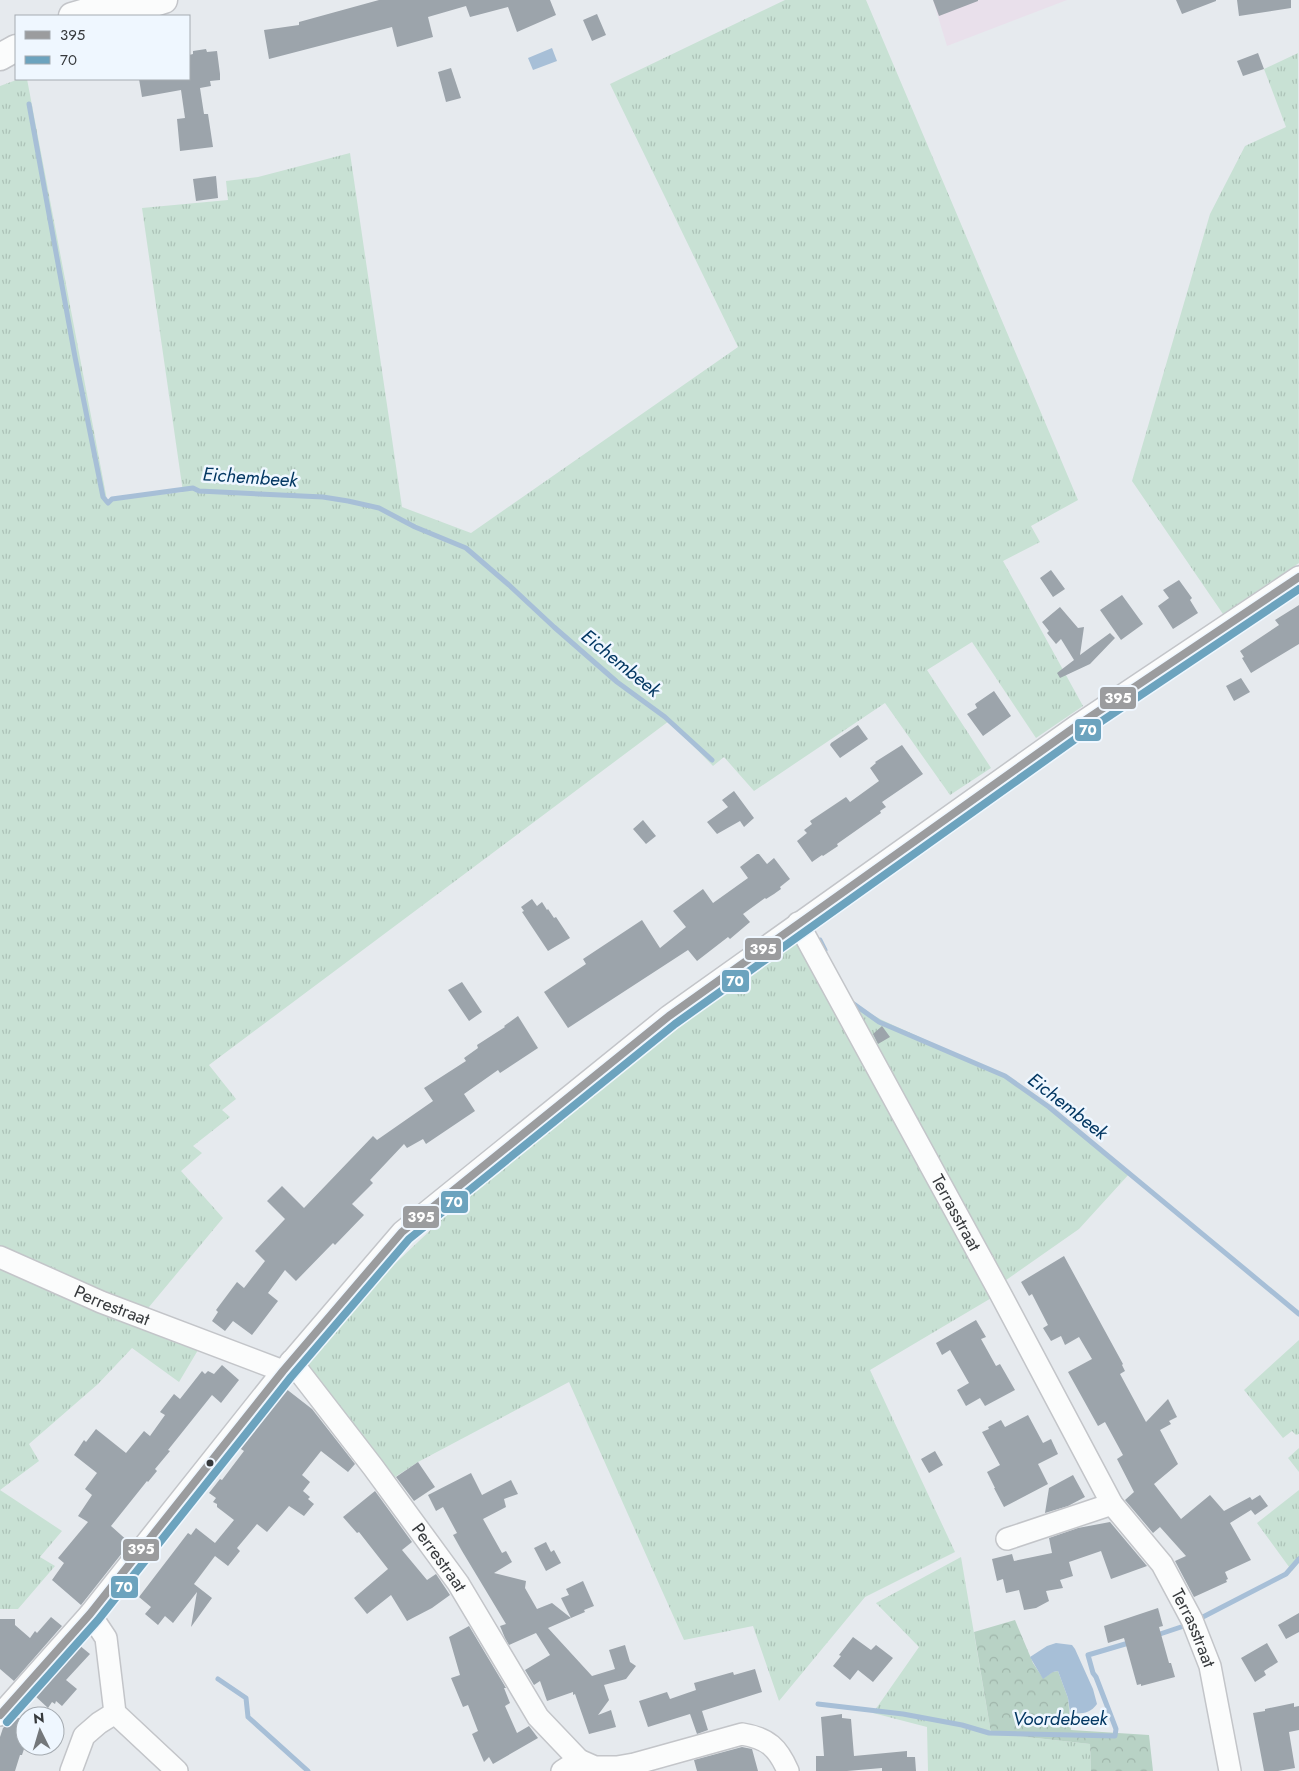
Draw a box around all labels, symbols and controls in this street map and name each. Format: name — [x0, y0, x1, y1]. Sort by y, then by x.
legend — [15, 15, 190, 80]
text: 395 — [60, 24, 85, 46]
text: 70 — [60, 49, 77, 71]
water label: Eichembeek — [202, 460, 299, 494]
water label: Eichembeek — [576, 623, 667, 704]
line badge: 395 — [1099, 686, 1137, 710]
text: 395 — [1104, 688, 1132, 708]
line badge: 70 — [1074, 718, 1102, 742]
text: 70 — [1079, 720, 1097, 740]
line badge: 395 — [744, 937, 782, 961]
text: 395 — [749, 939, 777, 959]
line badge: 70 — [721, 969, 750, 993]
text: 70 — [726, 971, 744, 991]
water label: Eichembeek — [1022, 1066, 1114, 1146]
street label: Terrasstraat — [925, 1170, 988, 1256]
line badge: 70 — [440, 1190, 469, 1214]
text: 70 — [445, 1192, 463, 1212]
line badge: 395 — [402, 1205, 440, 1229]
text: 395 — [407, 1207, 435, 1227]
street label: Perrestraat — [70, 1279, 154, 1333]
unlabelled marker — [205, 1458, 215, 1468]
street label: Perrestraat — [405, 1518, 474, 1597]
line badge: 395 — [122, 1538, 160, 1562]
text: 395 — [127, 1539, 155, 1559]
line badge: 70 — [110, 1575, 139, 1599]
text: 70 — [115, 1577, 133, 1597]
street label: Terrasstraat — [1165, 1584, 1222, 1672]
water label: Voordebeek — [1013, 1705, 1108, 1732]
north arrow — [15, 1706, 65, 1756]
text: N — [32, 1708, 45, 1728]

